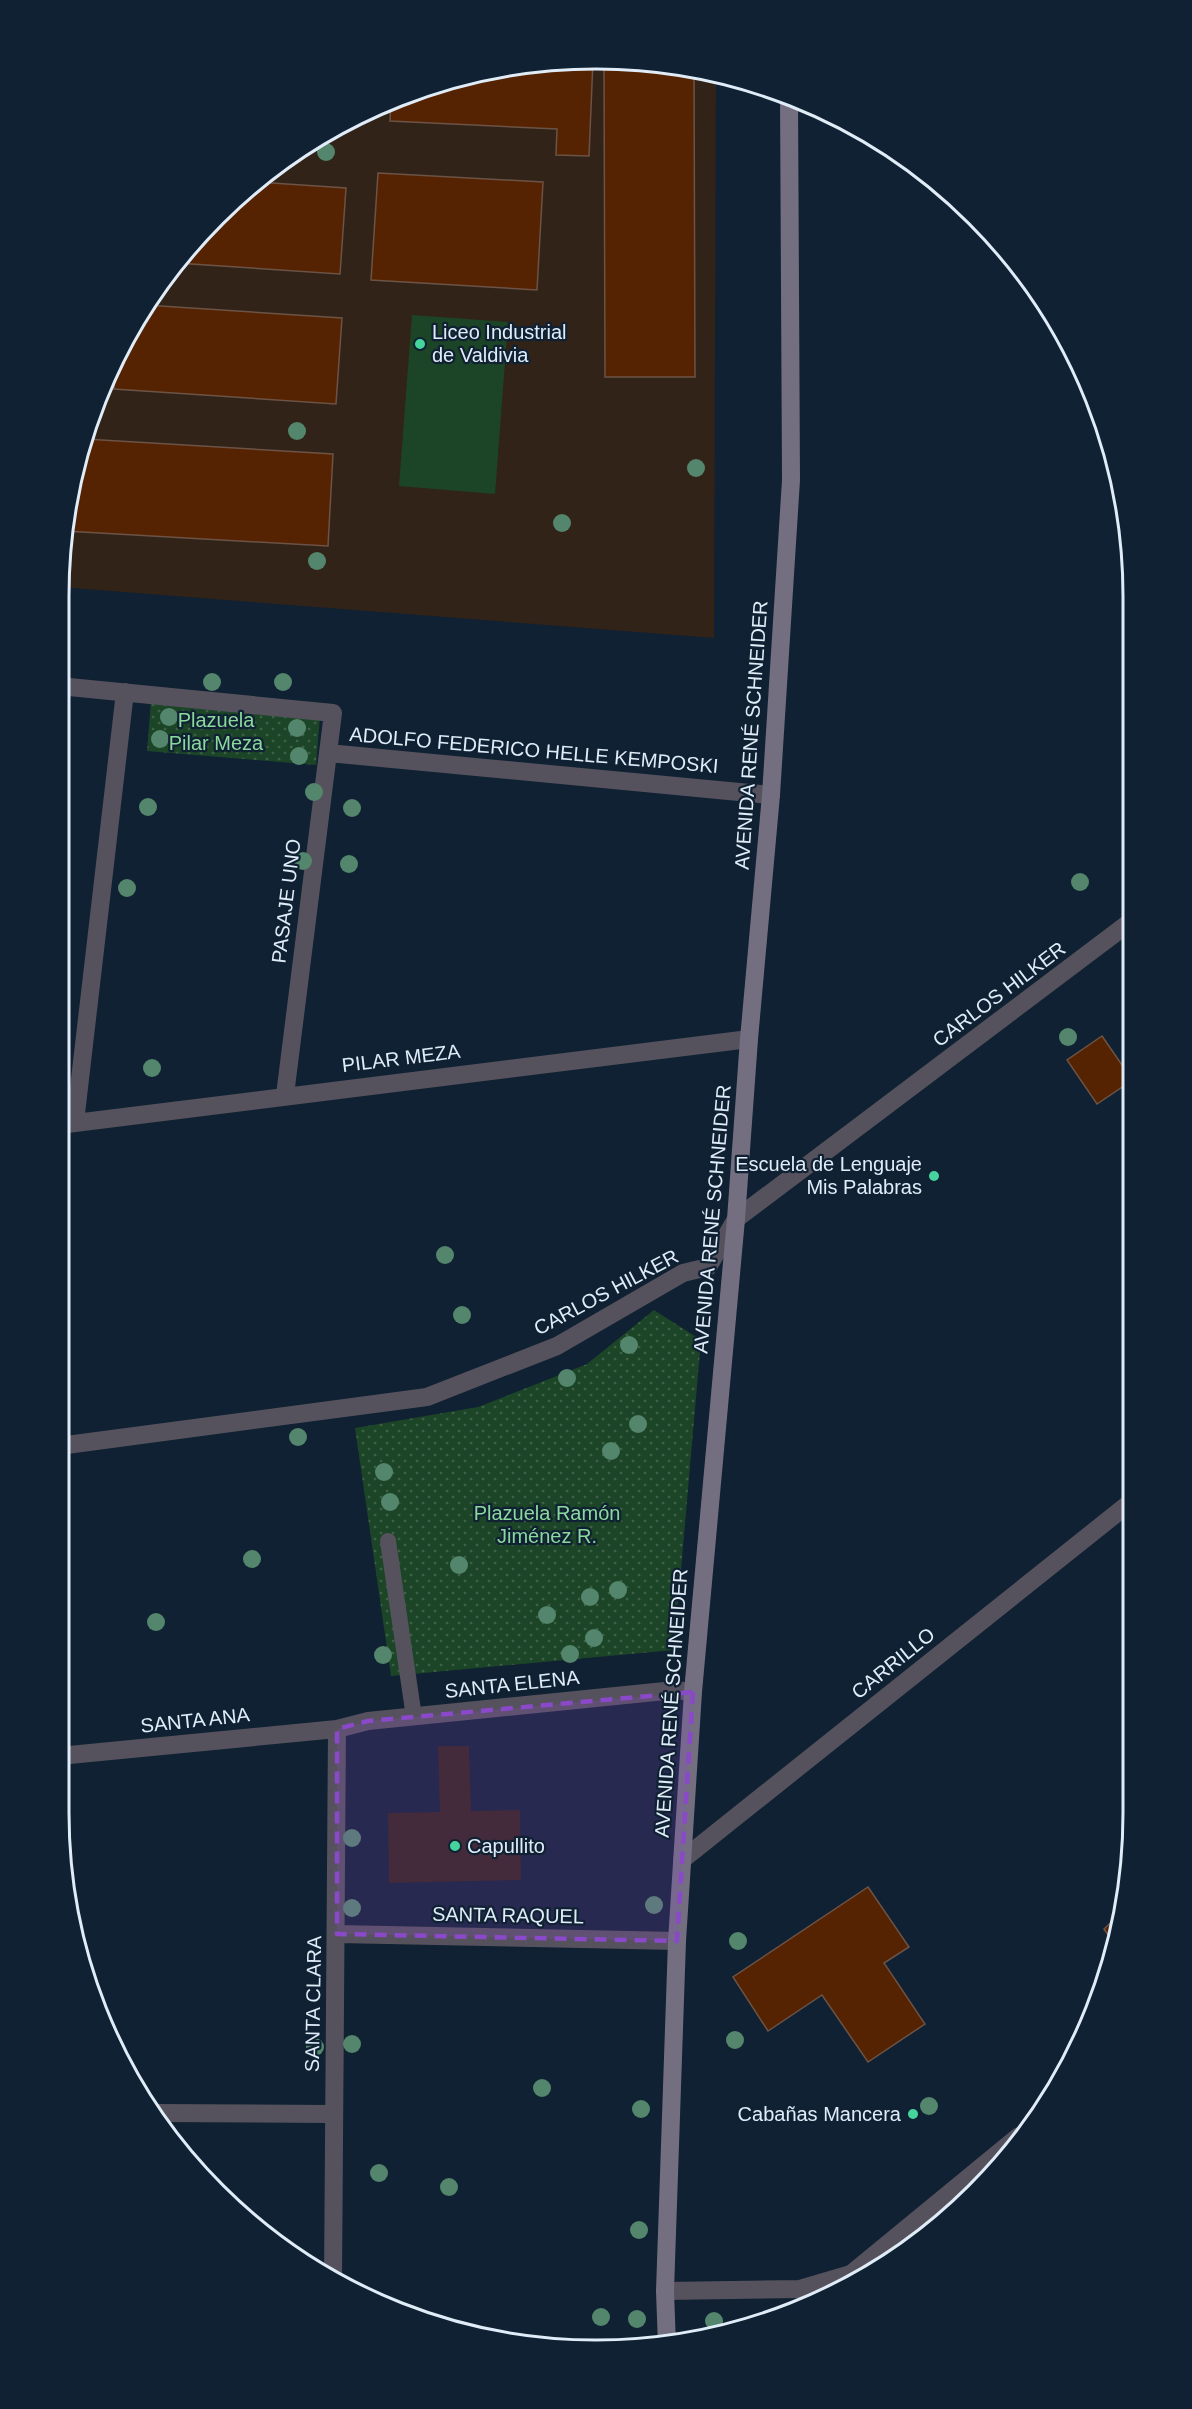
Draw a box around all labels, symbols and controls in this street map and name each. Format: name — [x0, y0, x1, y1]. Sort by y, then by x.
place label: Liceo Industrial de Valdivia — [432, 321, 567, 366]
marker: Liceo Industrial de Valdivia — [413, 337, 427, 351]
street label: AVENIDA RENÉ SCHNEIDER — [731, 600, 771, 870]
park label: Plazuela Pilar Meza — [169, 709, 264, 754]
street label: ADOLFO FEDERICO HELLE KEMPOSKI — [349, 723, 719, 777]
street label: PASAJE UNO — [267, 838, 305, 964]
street label: CARLOS HILKER — [928, 937, 1070, 1051]
street label: PILAR MEZA — [341, 1040, 462, 1076]
street label: AVENIDA RENÉ SCHNEIDER — [689, 1084, 735, 1354]
place label: Escuela de Lenguaje Mis Palabras — [735, 1153, 922, 1198]
marker: Escuela de Lenguaje Mis Palabras — [927, 1169, 941, 1183]
street label: CARLOS HILKER — [530, 1245, 682, 1339]
park label: Plazuela Ramón Jiménez R. — [474, 1502, 620, 1547]
street label: AVENIDA RENÉ SCHNEIDER — [651, 1568, 691, 1838]
street label: CARRILLO — [847, 1623, 939, 1703]
street label: SANTA ELENA — [444, 1666, 581, 1702]
street label: SANTA ANA — [139, 1703, 251, 1737]
place label: Capullito — [467, 1835, 545, 1857]
marker: Capullito — [448, 1839, 462, 1853]
street label: SANTA RAQUEL — [432, 1903, 584, 1927]
street label: SANTA CLARA — [301, 1935, 325, 2072]
place label: Cabañas Mancera — [738, 2103, 902, 2125]
marker: Cabañas Mancera — [906, 2107, 920, 2121]

